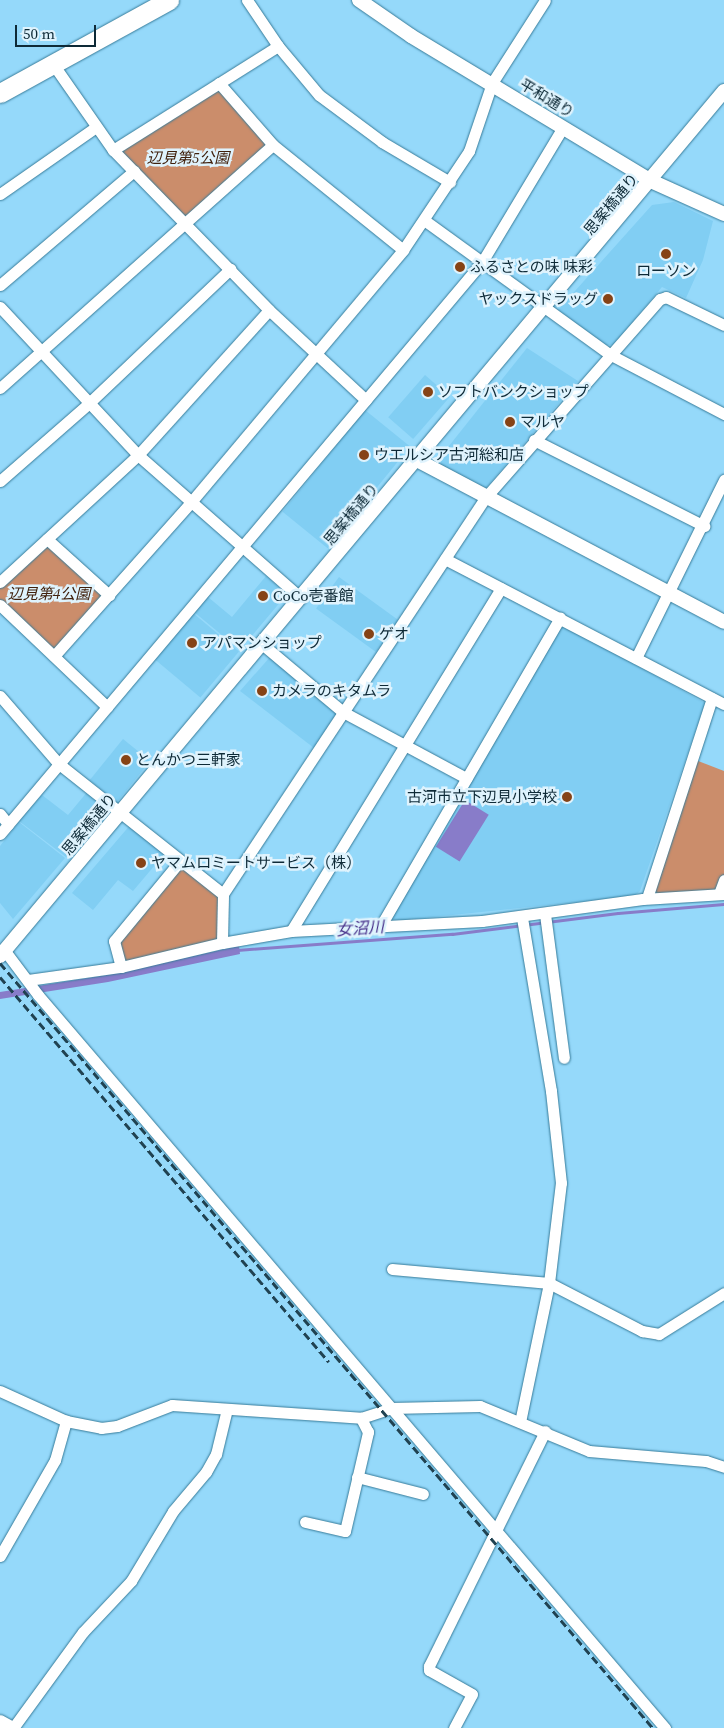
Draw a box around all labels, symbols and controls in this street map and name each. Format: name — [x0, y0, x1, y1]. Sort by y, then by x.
scale bar — [18, 15, 99, 47]
text: 50 m — [23, 23, 55, 44]
street label: 平和通り — [517, 75, 577, 121]
park label: 辺見第5公園 — [147, 149, 229, 167]
street label: 思案橋通り — [580, 169, 642, 239]
marker: ローソン — [660, 248, 672, 260]
place label: ふるさとの味 味彩 — [470, 258, 593, 276]
marker: ふるさとの味 味彩 — [454, 261, 466, 273]
place label: ローソン — [636, 262, 696, 280]
place label: ヤックスドラッグ — [478, 290, 598, 308]
marker: ヤックスドラッグ — [602, 293, 614, 305]
place label: ソフトバンクショップ — [438, 383, 588, 401]
marker: ソフトバンクショップ — [422, 386, 434, 398]
place label: マルヤ — [520, 413, 565, 431]
marker: マルヤ — [504, 416, 516, 428]
place label: ウエルシア古河総和店 — [374, 446, 524, 464]
marker: ウエルシア古河総和店 — [358, 449, 370, 461]
street label: 思案橋通り — [320, 479, 382, 549]
park label: 辺見第4公園 — [8, 585, 90, 603]
place label: CoCo壱番館 — [273, 587, 353, 605]
marker: CoCo壱番館 — [257, 590, 269, 602]
place label: ゲオ — [379, 625, 409, 643]
marker: ゲオ — [363, 628, 375, 640]
place label: アパマンショップ — [202, 634, 322, 652]
marker: アパマンショップ — [186, 637, 198, 649]
place label: カメラのキタムラ — [272, 682, 392, 700]
marker: カメラのキタムラ — [256, 685, 268, 697]
place label: とんかつ三軒家 — [136, 751, 241, 769]
marker: とんかつ三軒家 — [120, 754, 132, 766]
place label: 古河市立下辺見小学校 — [407, 788, 557, 806]
street label: 思案橋通り — [58, 789, 120, 859]
marker: 古河市立下辺見小学校 — [561, 791, 573, 803]
place label: ヤマムロミートサービス（株） — [151, 854, 361, 872]
marker: ヤマムロミートサービス（株） — [135, 857, 147, 869]
water label: 女沼川 — [335, 917, 385, 939]

